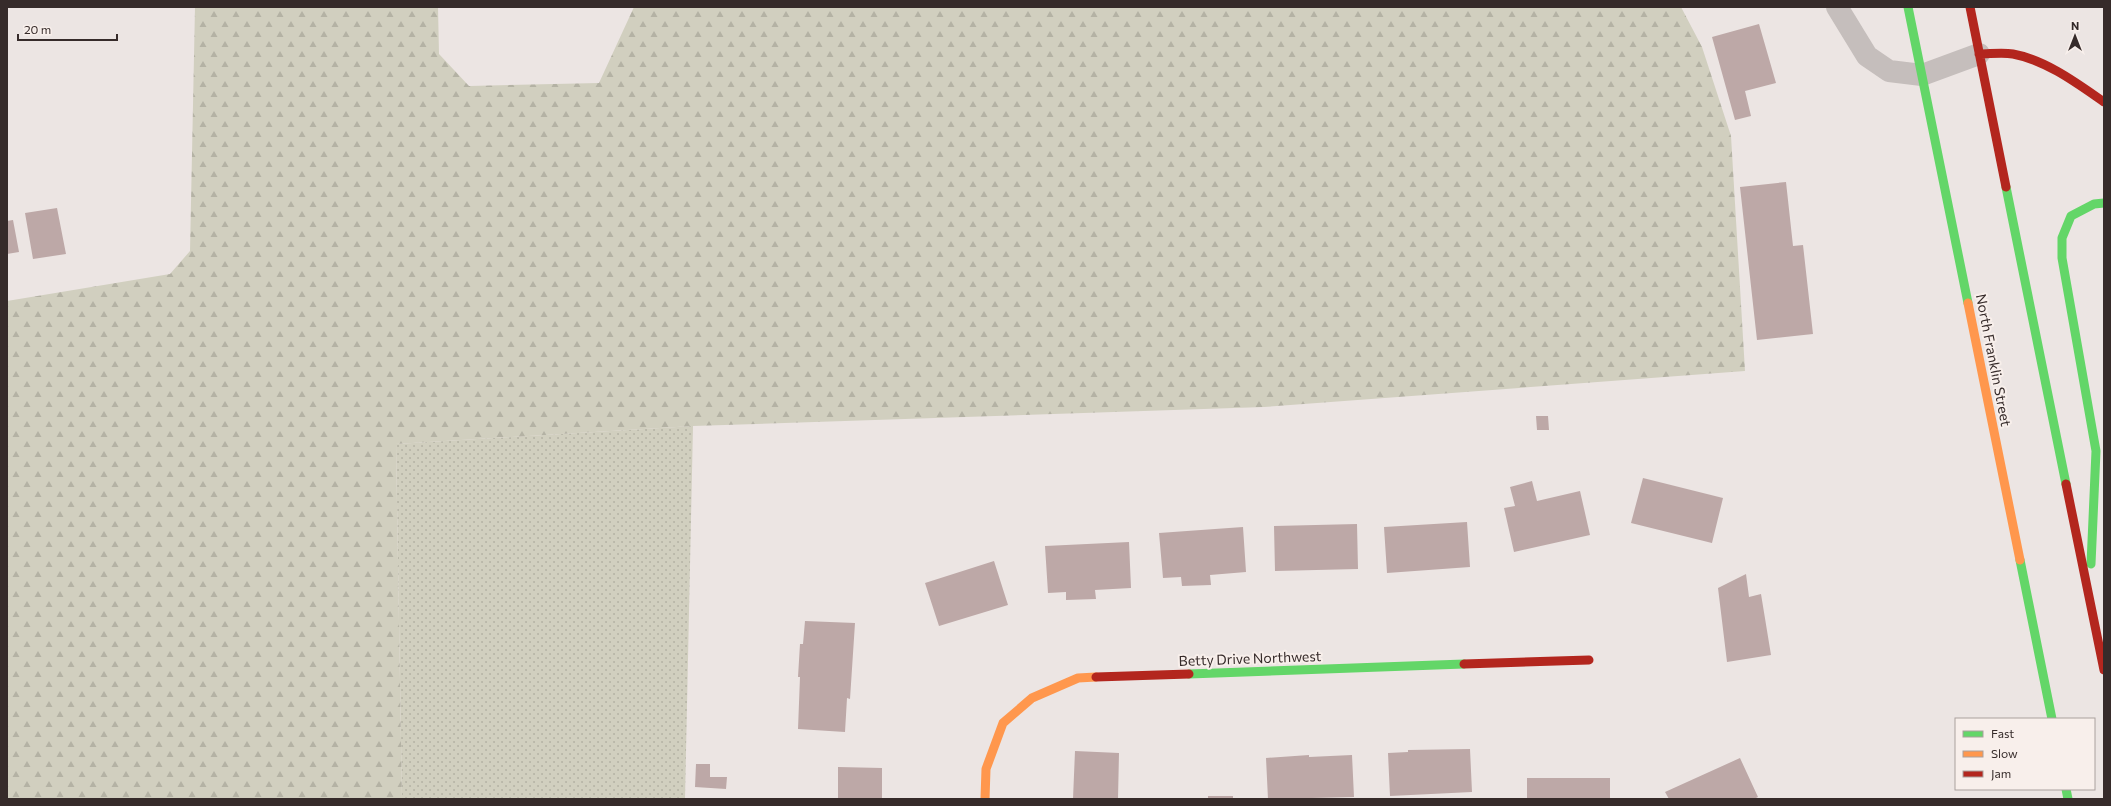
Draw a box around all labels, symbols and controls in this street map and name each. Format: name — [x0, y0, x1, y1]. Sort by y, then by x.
scale bar — [18, 16, 117, 42]
north arrow — [2055, 16, 2095, 56]
text: N — [2071, 19, 2079, 32]
text: 20 m — [24, 22, 51, 36]
street label: North Franklin Street — [1973, 292, 2015, 428]
street label: Betty Drive Northwest — [1178, 647, 1322, 669]
legend — [1955, 718, 2095, 790]
text: Fast — [1991, 726, 2014, 740]
text: Slow — [1991, 746, 2018, 760]
text: Jam — [1991, 766, 2011, 781]

